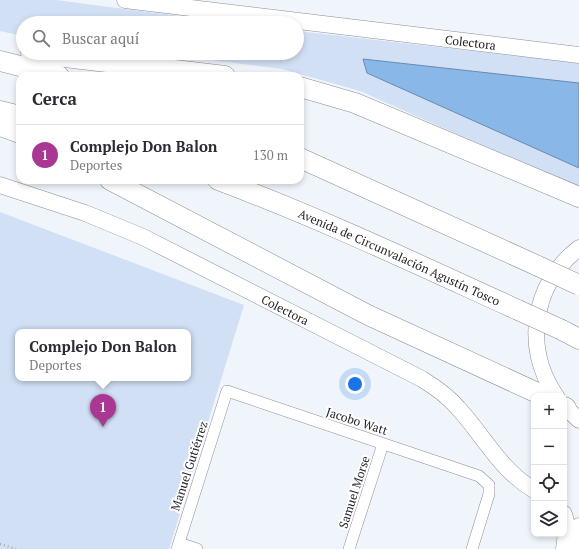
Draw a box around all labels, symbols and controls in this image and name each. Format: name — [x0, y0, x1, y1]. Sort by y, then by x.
search box — [16, 16, 304, 60]
icon: search — [30, 27, 52, 49]
text: Buscar aquí — [62, 28, 139, 48]
street label: Colectora — [444, 31, 497, 52]
text: Cerca — [32, 87, 77, 110]
text: Complejo Don Balon — [70, 136, 217, 156]
text: 1 — [41, 146, 49, 164]
text: 130 m — [253, 146, 288, 164]
text: Deportes — [70, 156, 122, 174]
street label: Avenida de Circunvalación Agustín Tosco — [296, 205, 503, 309]
street label: Colectora — [259, 291, 312, 328]
popup — [15, 329, 191, 381]
text: Complejo Don Balon — [29, 336, 177, 356]
text: Deportes — [29, 356, 82, 374]
your location — [345, 374, 365, 394]
map controls — [531, 393, 567, 537]
button: + — [531, 393, 567, 429]
pin: 1 — [90, 394, 116, 427]
street label: Jacobo Watt — [324, 404, 390, 438]
street label: Manuel Gutiérrez — [167, 419, 211, 513]
button: − — [531, 429, 567, 465]
street label: Samuel Morse — [335, 454, 373, 530]
button: locate — [531, 465, 567, 501]
button: layers — [531, 501, 567, 537]

